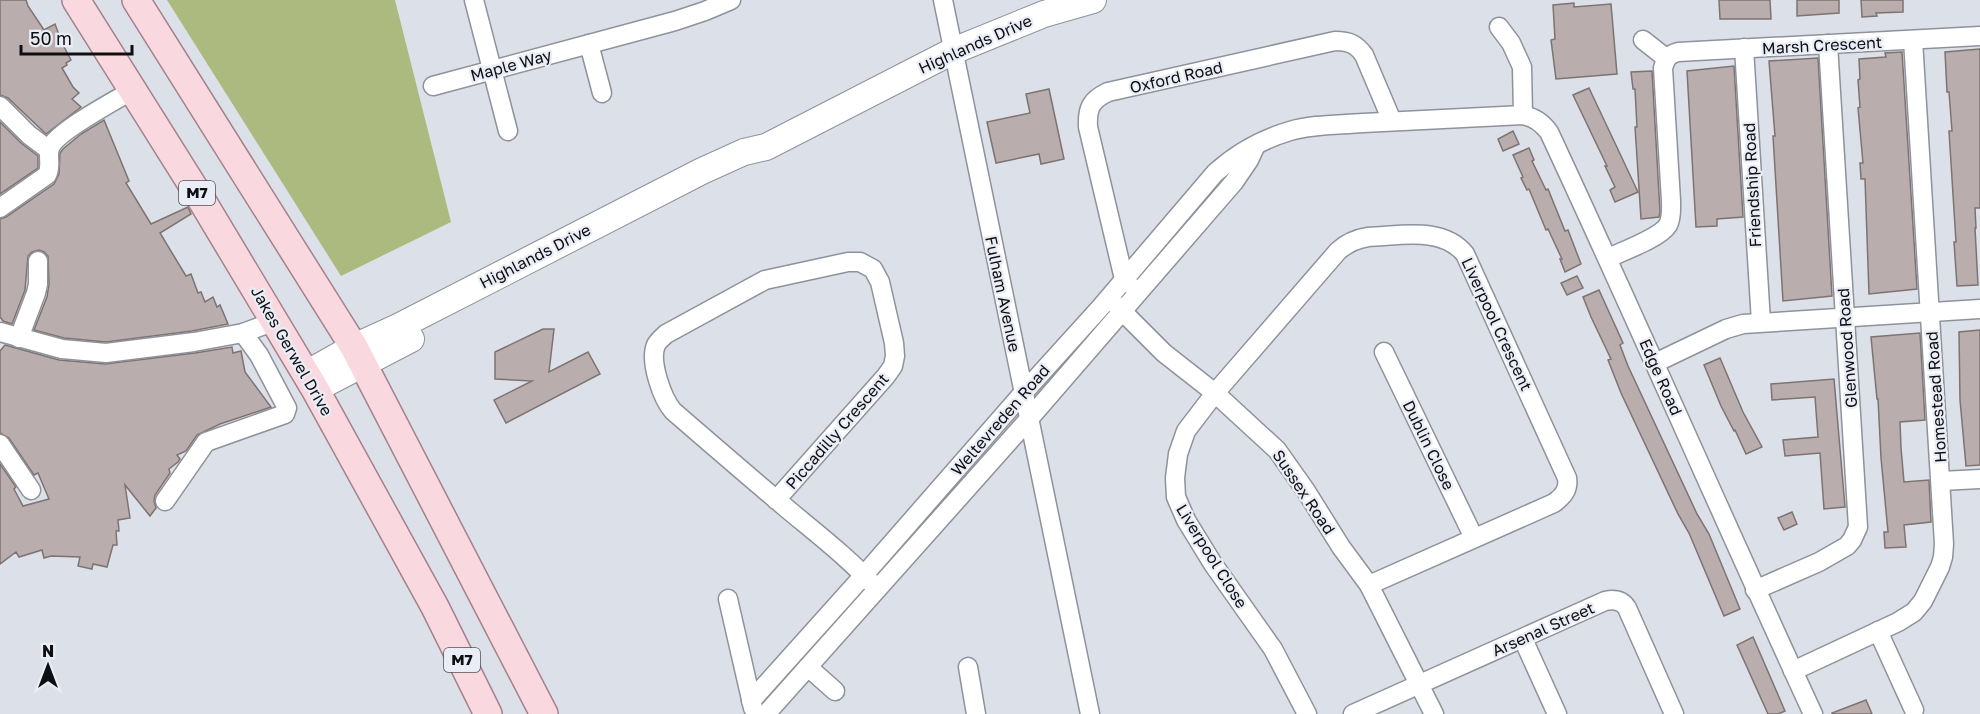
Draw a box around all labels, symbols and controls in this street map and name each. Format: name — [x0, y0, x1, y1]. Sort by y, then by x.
street label: Highlands Drive — [915, 10, 1035, 78]
scale bar — [21, 18, 132, 56]
text: 50 m — [30, 27, 72, 49]
street label: Marsh Crescent — [1761, 32, 1883, 58]
street label: Maple Way — [468, 45, 554, 85]
street label: Oxford Road — [1128, 57, 1224, 97]
street label: Friendship Road — [1739, 122, 1765, 248]
road number: M7 — [179, 181, 215, 205]
street label: Highlands Drive — [476, 219, 594, 293]
street label: Fulham Avenue — [981, 234, 1025, 354]
street label: Liverpool Crescent — [1457, 254, 1537, 394]
street label: Jakes Gerwel Drive — [247, 283, 337, 419]
street label: Glenwood Road — [1833, 287, 1861, 409]
street label: Homestead Road — [1921, 331, 1951, 463]
street label: Edge Road — [1635, 336, 1687, 418]
street label: Weltevreden Road — [946, 360, 1054, 480]
street label: Piccadilly Crescent — [781, 369, 893, 493]
street label: Dublin Close — [1399, 397, 1459, 493]
street label: Sussex Road — [1268, 446, 1340, 538]
street label: Liverpool Close — [1172, 500, 1252, 612]
street label: Arsenal Street — [1489, 597, 1597, 661]
north arrow — [18, 636, 78, 696]
text: N — [42, 641, 54, 661]
road number: M7 — [444, 648, 480, 672]

